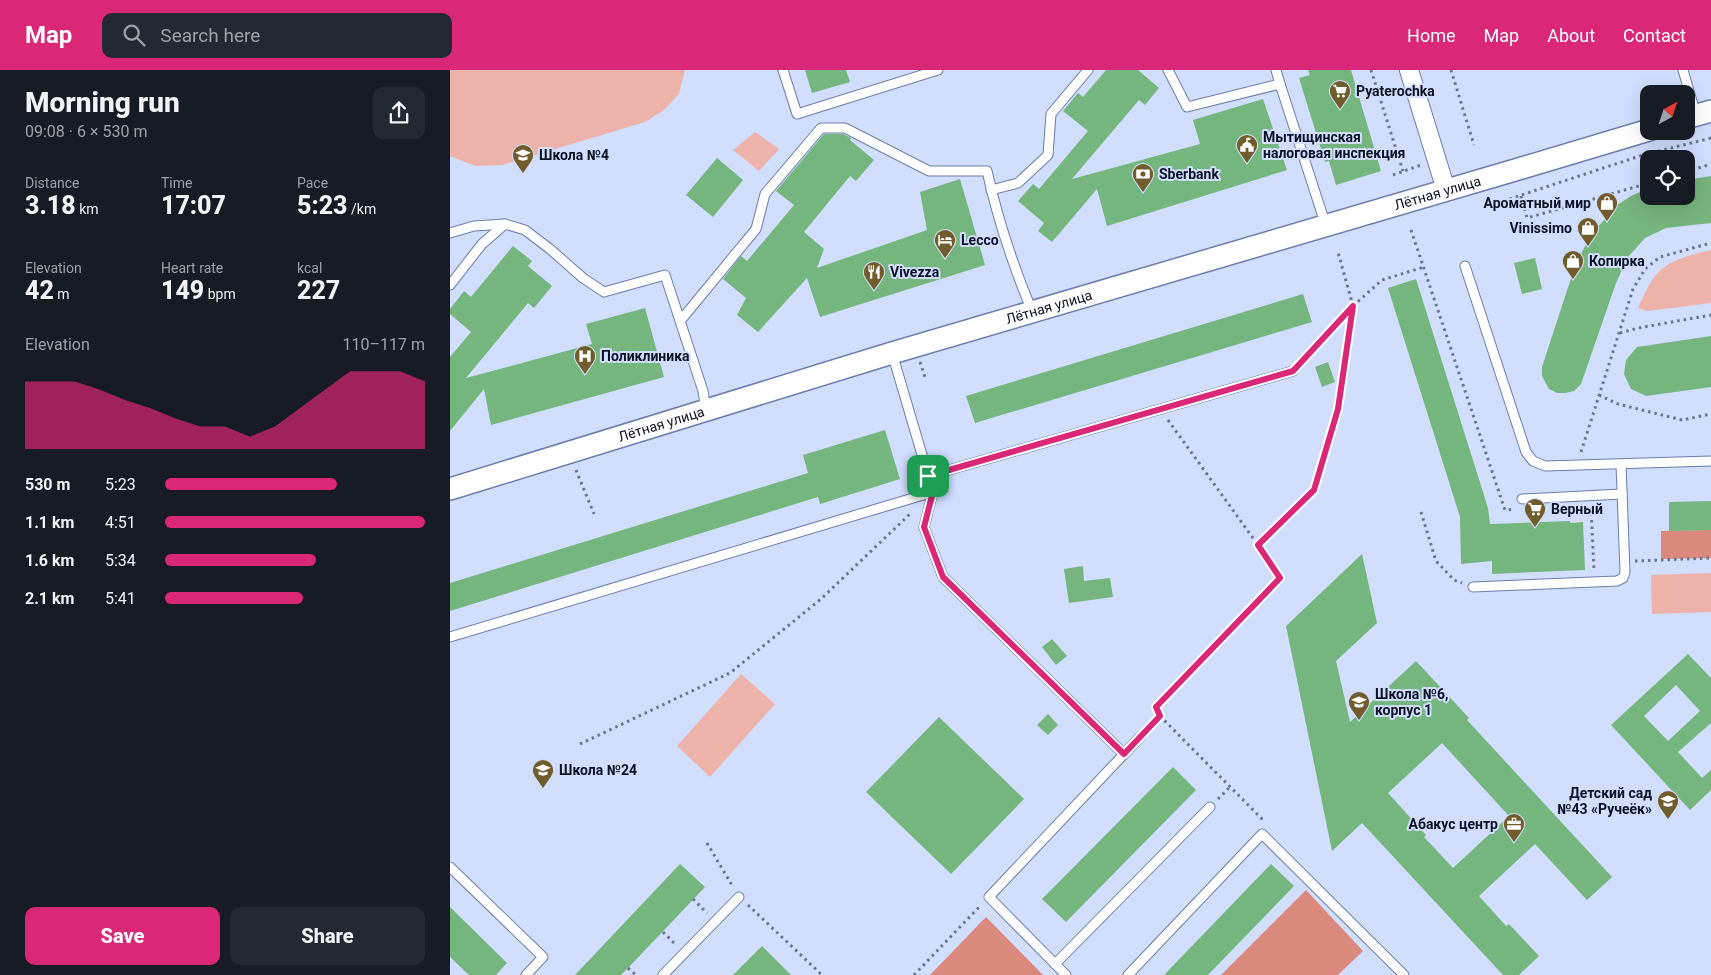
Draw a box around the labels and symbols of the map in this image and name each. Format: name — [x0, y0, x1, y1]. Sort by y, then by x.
supermarket icon: Pyaterochka — [1328, 79, 1352, 110]
place label: Pyaterochka — [1356, 83, 1435, 99]
north arrow — [1640, 85, 1695, 140]
place label: Мытищинская налоговая инспекция — [1263, 129, 1405, 161]
public building icon: Мытищинская налоговая инспекция — [1235, 133, 1259, 164]
school or university icon: Школа №4 — [511, 143, 535, 174]
place label: Школа №4 — [539, 147, 609, 163]
bank icon: Sberbank — [1131, 162, 1155, 193]
place label: Sberbank — [1159, 166, 1219, 182]
street label: Лётная улица — [1392, 173, 1483, 213]
shop icon: Ароматный мир — [1595, 191, 1619, 222]
place label: Ароматный мир — [1484, 195, 1591, 211]
shop icon: Vinissimo — [1576, 216, 1600, 247]
place label: Vinissimo — [1509, 220, 1572, 236]
hotel icon: Lecco — [933, 228, 957, 259]
place label: Lecco — [961, 232, 999, 248]
shop icon: Копирка — [1561, 249, 1585, 280]
place label: Копирка — [1589, 253, 1645, 269]
restaurant icon: Vivezza — [862, 260, 886, 291]
place label: Vivezza — [890, 264, 940, 280]
street label: Лётная улица — [1004, 287, 1094, 327]
hospital icon: Поликлиника — [573, 344, 597, 375]
place label: Поликлиника — [601, 348, 690, 364]
street label: Лётная улица — [616, 403, 706, 445]
pin — [907, 455, 949, 497]
supermarket icon: Верный — [1523, 497, 1547, 528]
place label: Верный — [1551, 501, 1603, 517]
place label: Школа №6, корпус 1 — [1375, 686, 1448, 718]
school or university icon: Школа №6, корпус 1 — [1347, 690, 1371, 721]
school or university icon: Школа №24 — [531, 758, 555, 789]
place label: Школа №24 — [559, 762, 637, 778]
place label: Детский сад №43 «Ручеёк» — [1557, 785, 1652, 817]
school or university icon: Детский сад №43 «Ручеёк» — [1656, 789, 1680, 820]
office icon: Абакус центр — [1502, 812, 1526, 843]
place label: Абакус центр — [1408, 816, 1498, 832]

